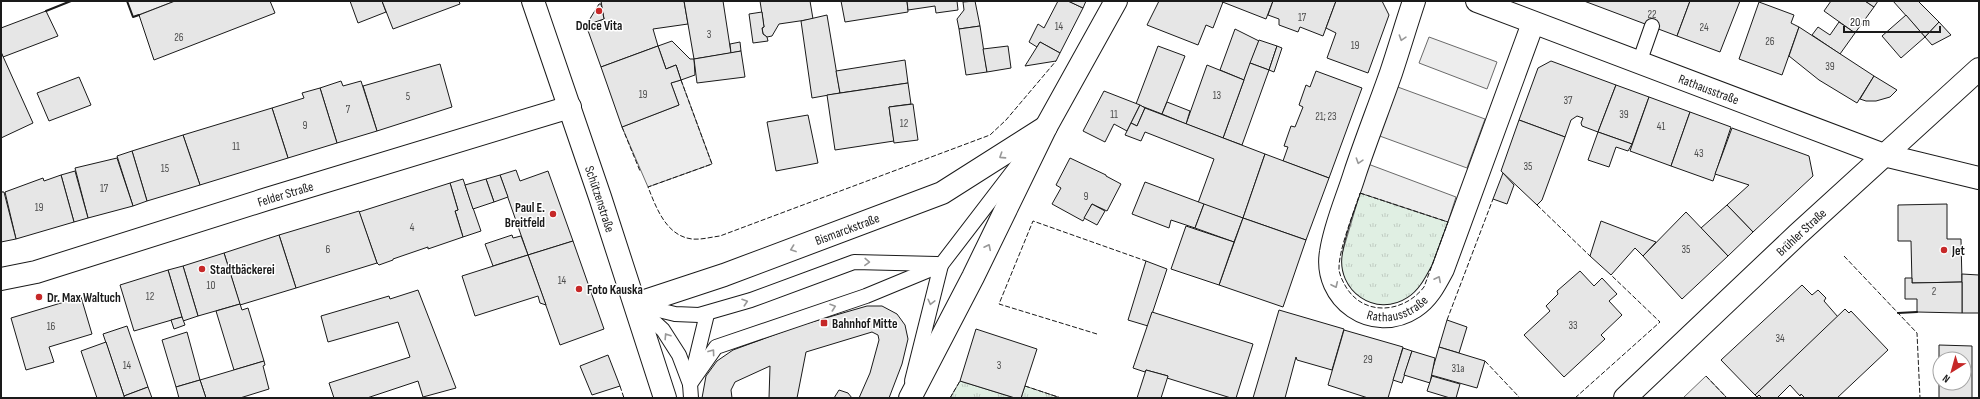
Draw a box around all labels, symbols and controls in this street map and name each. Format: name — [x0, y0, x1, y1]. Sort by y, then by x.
marker: Dolce Vita — [594, 6, 604, 16]
house number: 22 — [1647, 8, 1657, 21]
scale bar — [1844, 8, 1940, 34]
house number: 17 — [1298, 11, 1307, 24]
text: 20 m — [1850, 15, 1870, 30]
place label: Dolce Vita — [576, 18, 622, 34]
house number: 14 — [1055, 20, 1064, 33]
house number: 24 — [1699, 21, 1709, 34]
house number: 3 — [707, 28, 712, 41]
house number: 26 — [174, 31, 184, 44]
one-way arrow — [1398, 34, 1407, 41]
house number: 26 — [1765, 35, 1775, 48]
house number: 19 — [1351, 39, 1359, 52]
house number: 39 — [1825, 60, 1835, 73]
street label: Rathausstraße — [1676, 71, 1741, 108]
house number: 19 — [639, 88, 647, 101]
house number: 13 — [1213, 89, 1222, 102]
house number: 5 — [406, 90, 410, 103]
house number: 37 — [1563, 94, 1573, 107]
house number: 7 — [346, 103, 351, 116]
house number: 11 — [1110, 108, 1118, 121]
house number: 39 — [1619, 108, 1629, 121]
house number: 21; 23 — [1315, 110, 1337, 123]
house number: 12 — [900, 117, 909, 130]
house number: 9 — [303, 119, 308, 132]
house number: 41 — [1657, 120, 1665, 133]
house number: 11 — [232, 140, 240, 153]
house number: 43 — [1694, 147, 1704, 160]
one-way arrow — [999, 151, 1006, 159]
one-way arrow — [1356, 157, 1364, 164]
house number: 35 — [1523, 160, 1533, 173]
house number: 15 — [161, 162, 169, 175]
street label: Schützenstraße — [581, 164, 618, 234]
street label: Felder Straße — [256, 178, 315, 211]
house number: 17 — [100, 182, 109, 195]
house number: 9 — [1084, 190, 1089, 203]
place label: Paul E. Breitfeld — [505, 200, 545, 231]
house number: 19 — [35, 201, 43, 214]
street label: Brühler Straße — [1773, 205, 1830, 260]
marker: Paul E. Breitfeld — [548, 209, 558, 219]
street label: Bismarckstraße — [813, 210, 882, 249]
house number: 4 — [410, 221, 415, 234]
house number: 6 — [326, 243, 331, 256]
house number: 35 — [1681, 243, 1691, 256]
place label: Jet — [1951, 243, 1965, 259]
one-way arrow — [983, 244, 991, 251]
one-way arrow — [789, 245, 796, 253]
marker: Jet — [1939, 245, 1949, 255]
one-way arrow — [864, 258, 870, 266]
place label: Stadtbäckerei — [210, 262, 275, 278]
marker: Stadtbäckerei — [197, 264, 207, 274]
house number: 14 — [558, 274, 567, 287]
one-way arrow — [1433, 276, 1440, 284]
house number: 10 — [207, 279, 215, 292]
one-way arrow — [1330, 281, 1338, 289]
place label: Foto Kauska — [587, 282, 643, 298]
marker: Foto Kauska — [574, 284, 584, 294]
house number: 2 — [1932, 285, 1937, 298]
place label: Dr. Max Waltuch — [47, 290, 121, 306]
house number: 12 — [146, 290, 155, 303]
marker: Dr. Max Waltuch — [34, 292, 44, 302]
street label: Rathausstraße — [1365, 293, 1432, 325]
one-way arrow — [741, 298, 748, 307]
one-way arrow — [928, 299, 936, 306]
one-way arrow — [829, 304, 836, 312]
place label: Bahnhof Mitte — [832, 316, 898, 332]
marker: Bahnhof Mitte — [819, 318, 829, 328]
house number: 33 — [1568, 319, 1578, 332]
house number: 16 — [47, 320, 56, 333]
house number: 34 — [1775, 332, 1785, 345]
one-way arrow — [665, 334, 672, 341]
one-way arrow — [707, 350, 714, 357]
north arrow — [1932, 351, 1972, 391]
house number: 29 — [1363, 353, 1373, 366]
house number: 14 — [123, 359, 132, 372]
house number: 3 — [997, 359, 1002, 372]
house number: 31a — [1452, 362, 1464, 375]
text: N — [1940, 372, 1953, 386]

